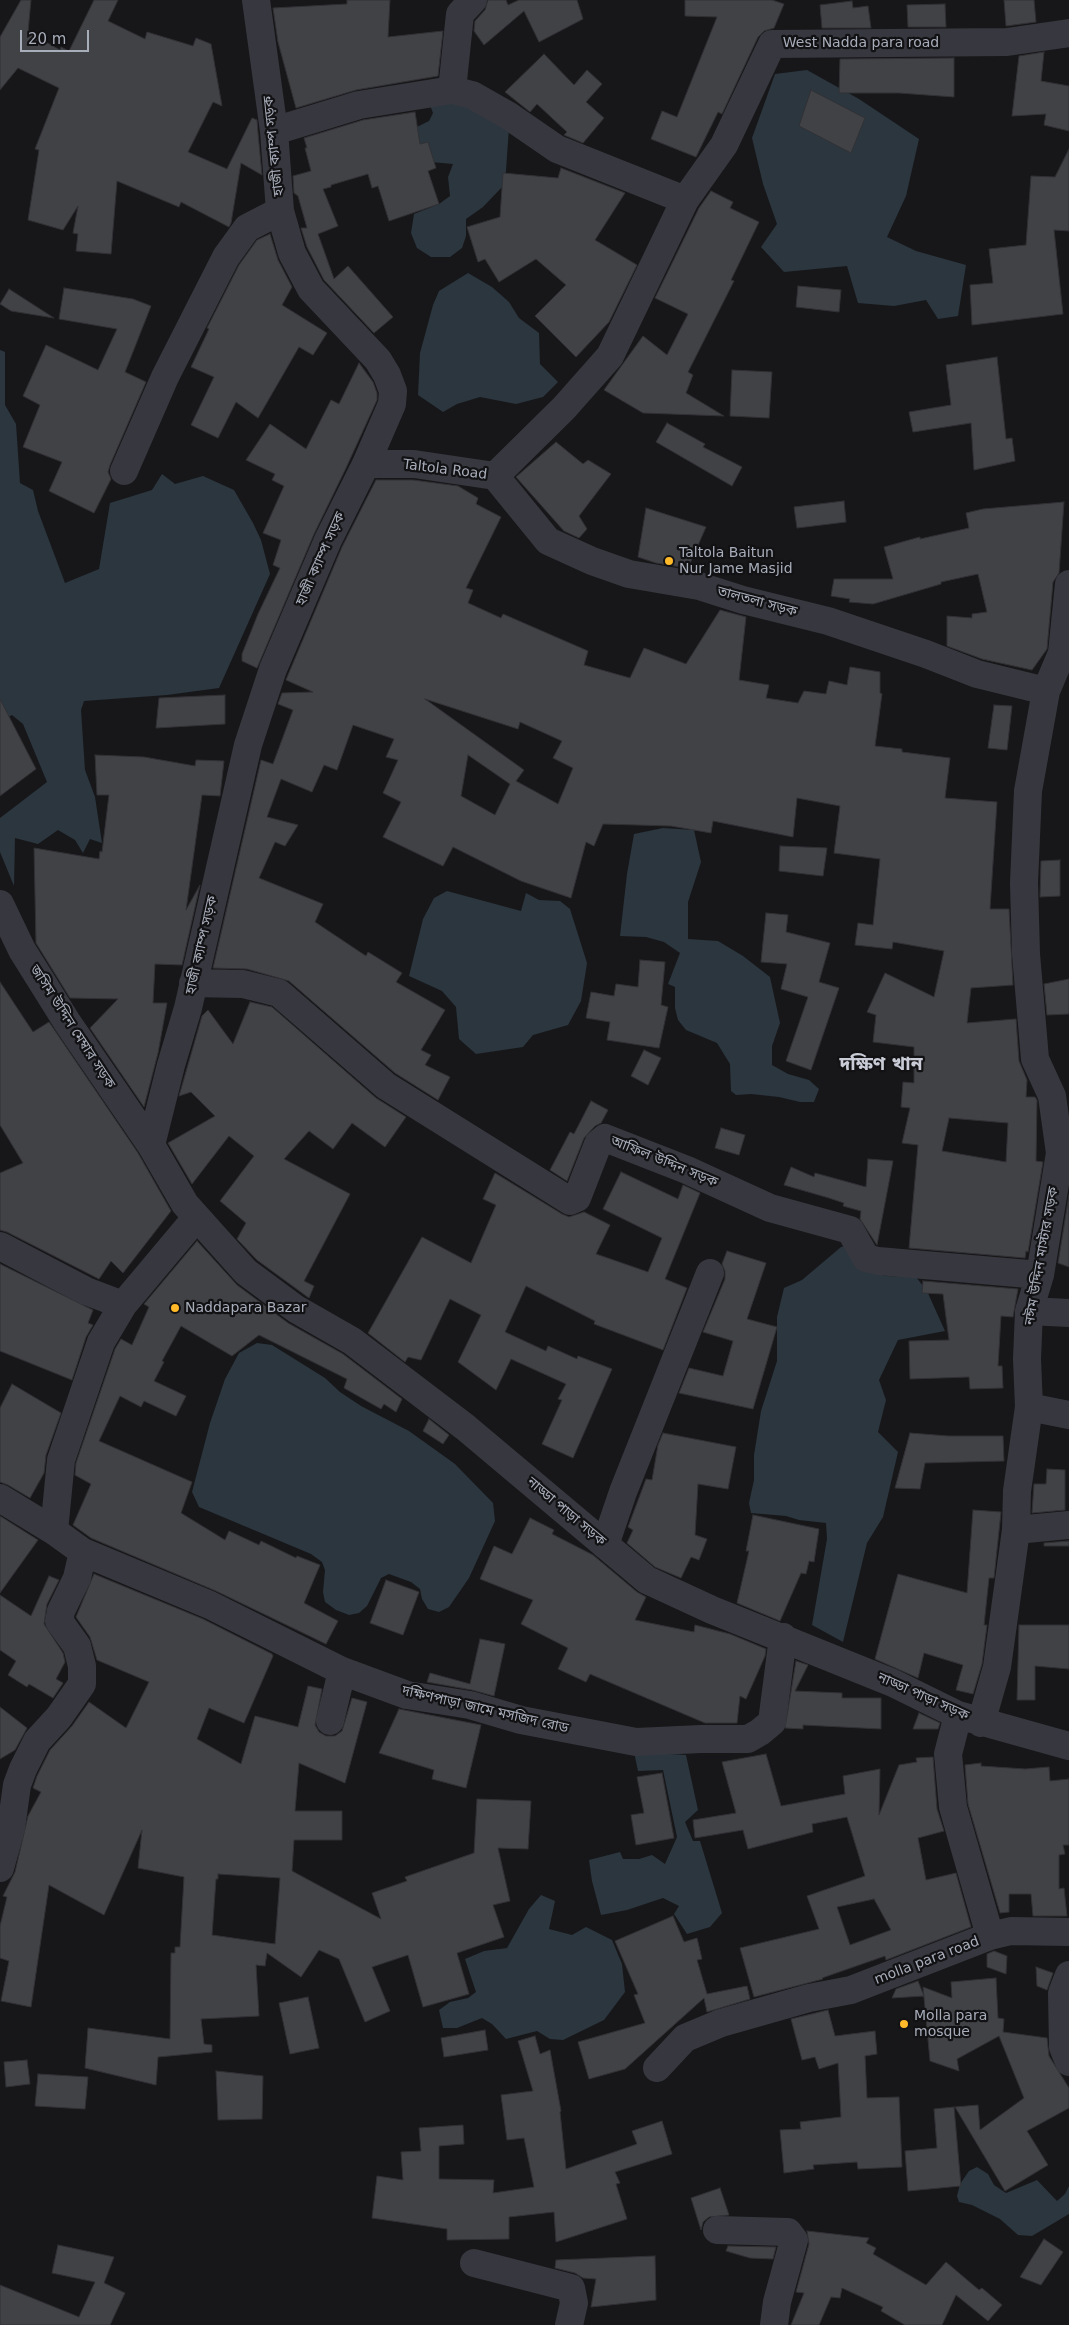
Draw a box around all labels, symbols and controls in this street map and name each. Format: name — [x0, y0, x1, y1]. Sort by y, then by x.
scale bar — [22, 20, 91, 52]
text: 20 m — [28, 30, 66, 48]
street label: West Nadda para road — [783, 35, 939, 51]
street label: হাজী ক্যাম্প সড়ক — [260, 95, 288, 197]
street label: Taltola Road — [402, 456, 488, 484]
street label: হাজী ক্যাম্প সড়ক — [293, 510, 349, 608]
place label: Taltola Baitun Nur Jame Masjid — [679, 545, 793, 578]
marker: Taltola Baitun Nur Jame Masjid — [663, 555, 675, 567]
street label: তালতলা সড়ক — [715, 583, 799, 621]
street label: হাজী ক্যাম্প সড়ক — [182, 894, 222, 996]
street label: জসিম উদ্দিন মেম্বার সড়ক — [26, 962, 118, 1092]
district label: দক্ষিণ খান — [840, 1054, 922, 1076]
street label: আফিল উদ্দিন সড়ক — [608, 1133, 720, 1191]
street label: নঈম উদ্দিন মাস্টার সড়ক — [1022, 1185, 1062, 1327]
place label: Naddapara Bazar — [185, 1300, 307, 1316]
marker: Naddapara Bazar — [169, 1302, 181, 1314]
street label: নাড্ডা পাড়া সড়ক — [523, 1474, 609, 1550]
street label: নাড্ডা পাড়া সড়ক — [875, 1669, 971, 1725]
street label: দক্ষিণপাড়া জামে মসজিদ রোড — [400, 1683, 570, 1737]
street label: molla para road — [872, 1933, 982, 1989]
place label: Molla para mosque — [914, 2008, 987, 2040]
marker: Molla para mosque — [898, 2018, 910, 2030]

